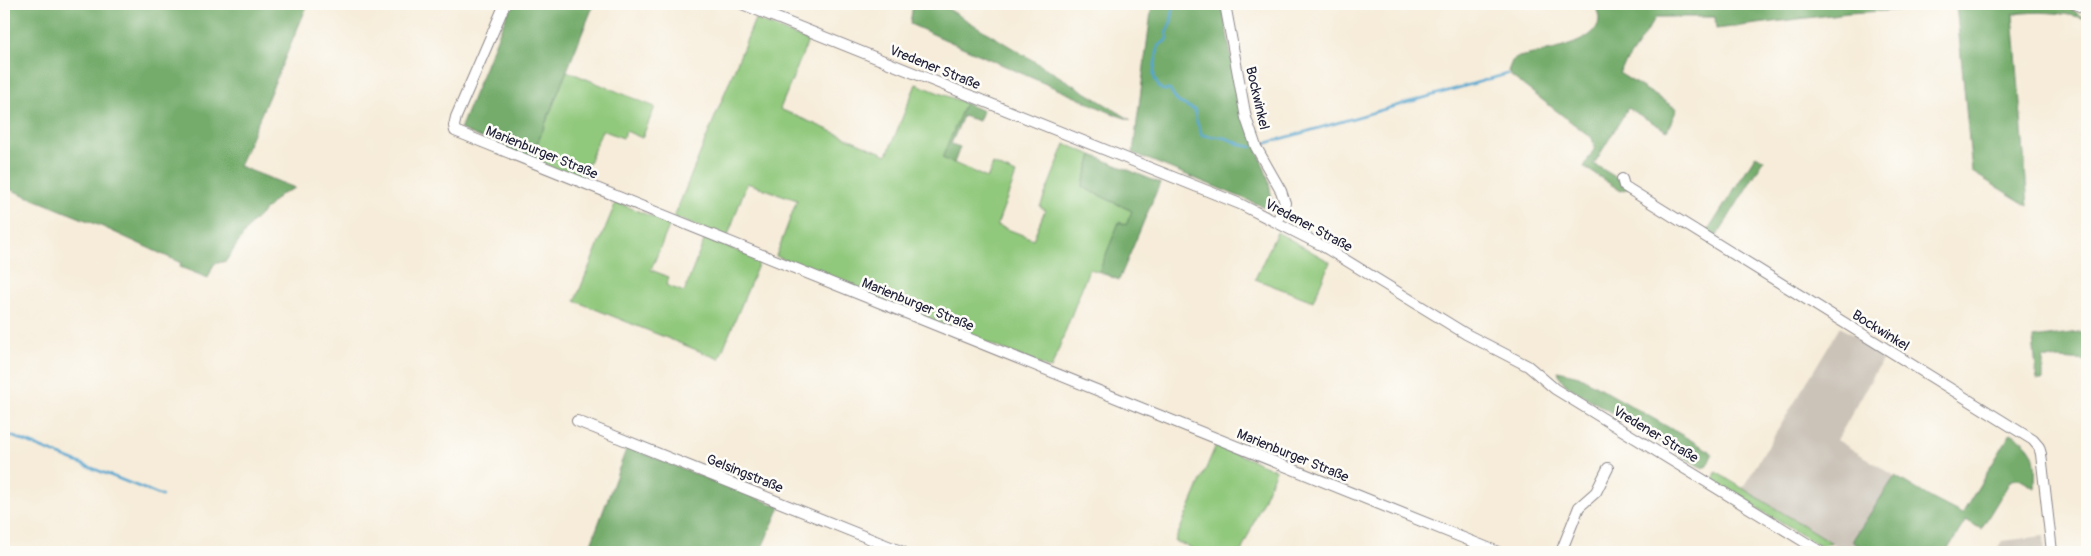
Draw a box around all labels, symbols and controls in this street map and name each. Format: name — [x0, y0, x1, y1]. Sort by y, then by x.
street label: Vredener Straße — [887, 42, 983, 93]
street label: Bockwinkel — [1242, 65, 1273, 131]
street label: Marienburger Straße — [483, 122, 600, 183]
street label: Vredener Straße — [1262, 195, 1355, 256]
street label: Marienburger Straße — [859, 274, 976, 335]
street label: Bockwinkel — [1849, 306, 1912, 355]
street label: Vredener Straße — [1610, 402, 1701, 467]
street label: Marienburger Straße — [1234, 425, 1351, 486]
street label: Gelsingstraße — [704, 450, 786, 497]

